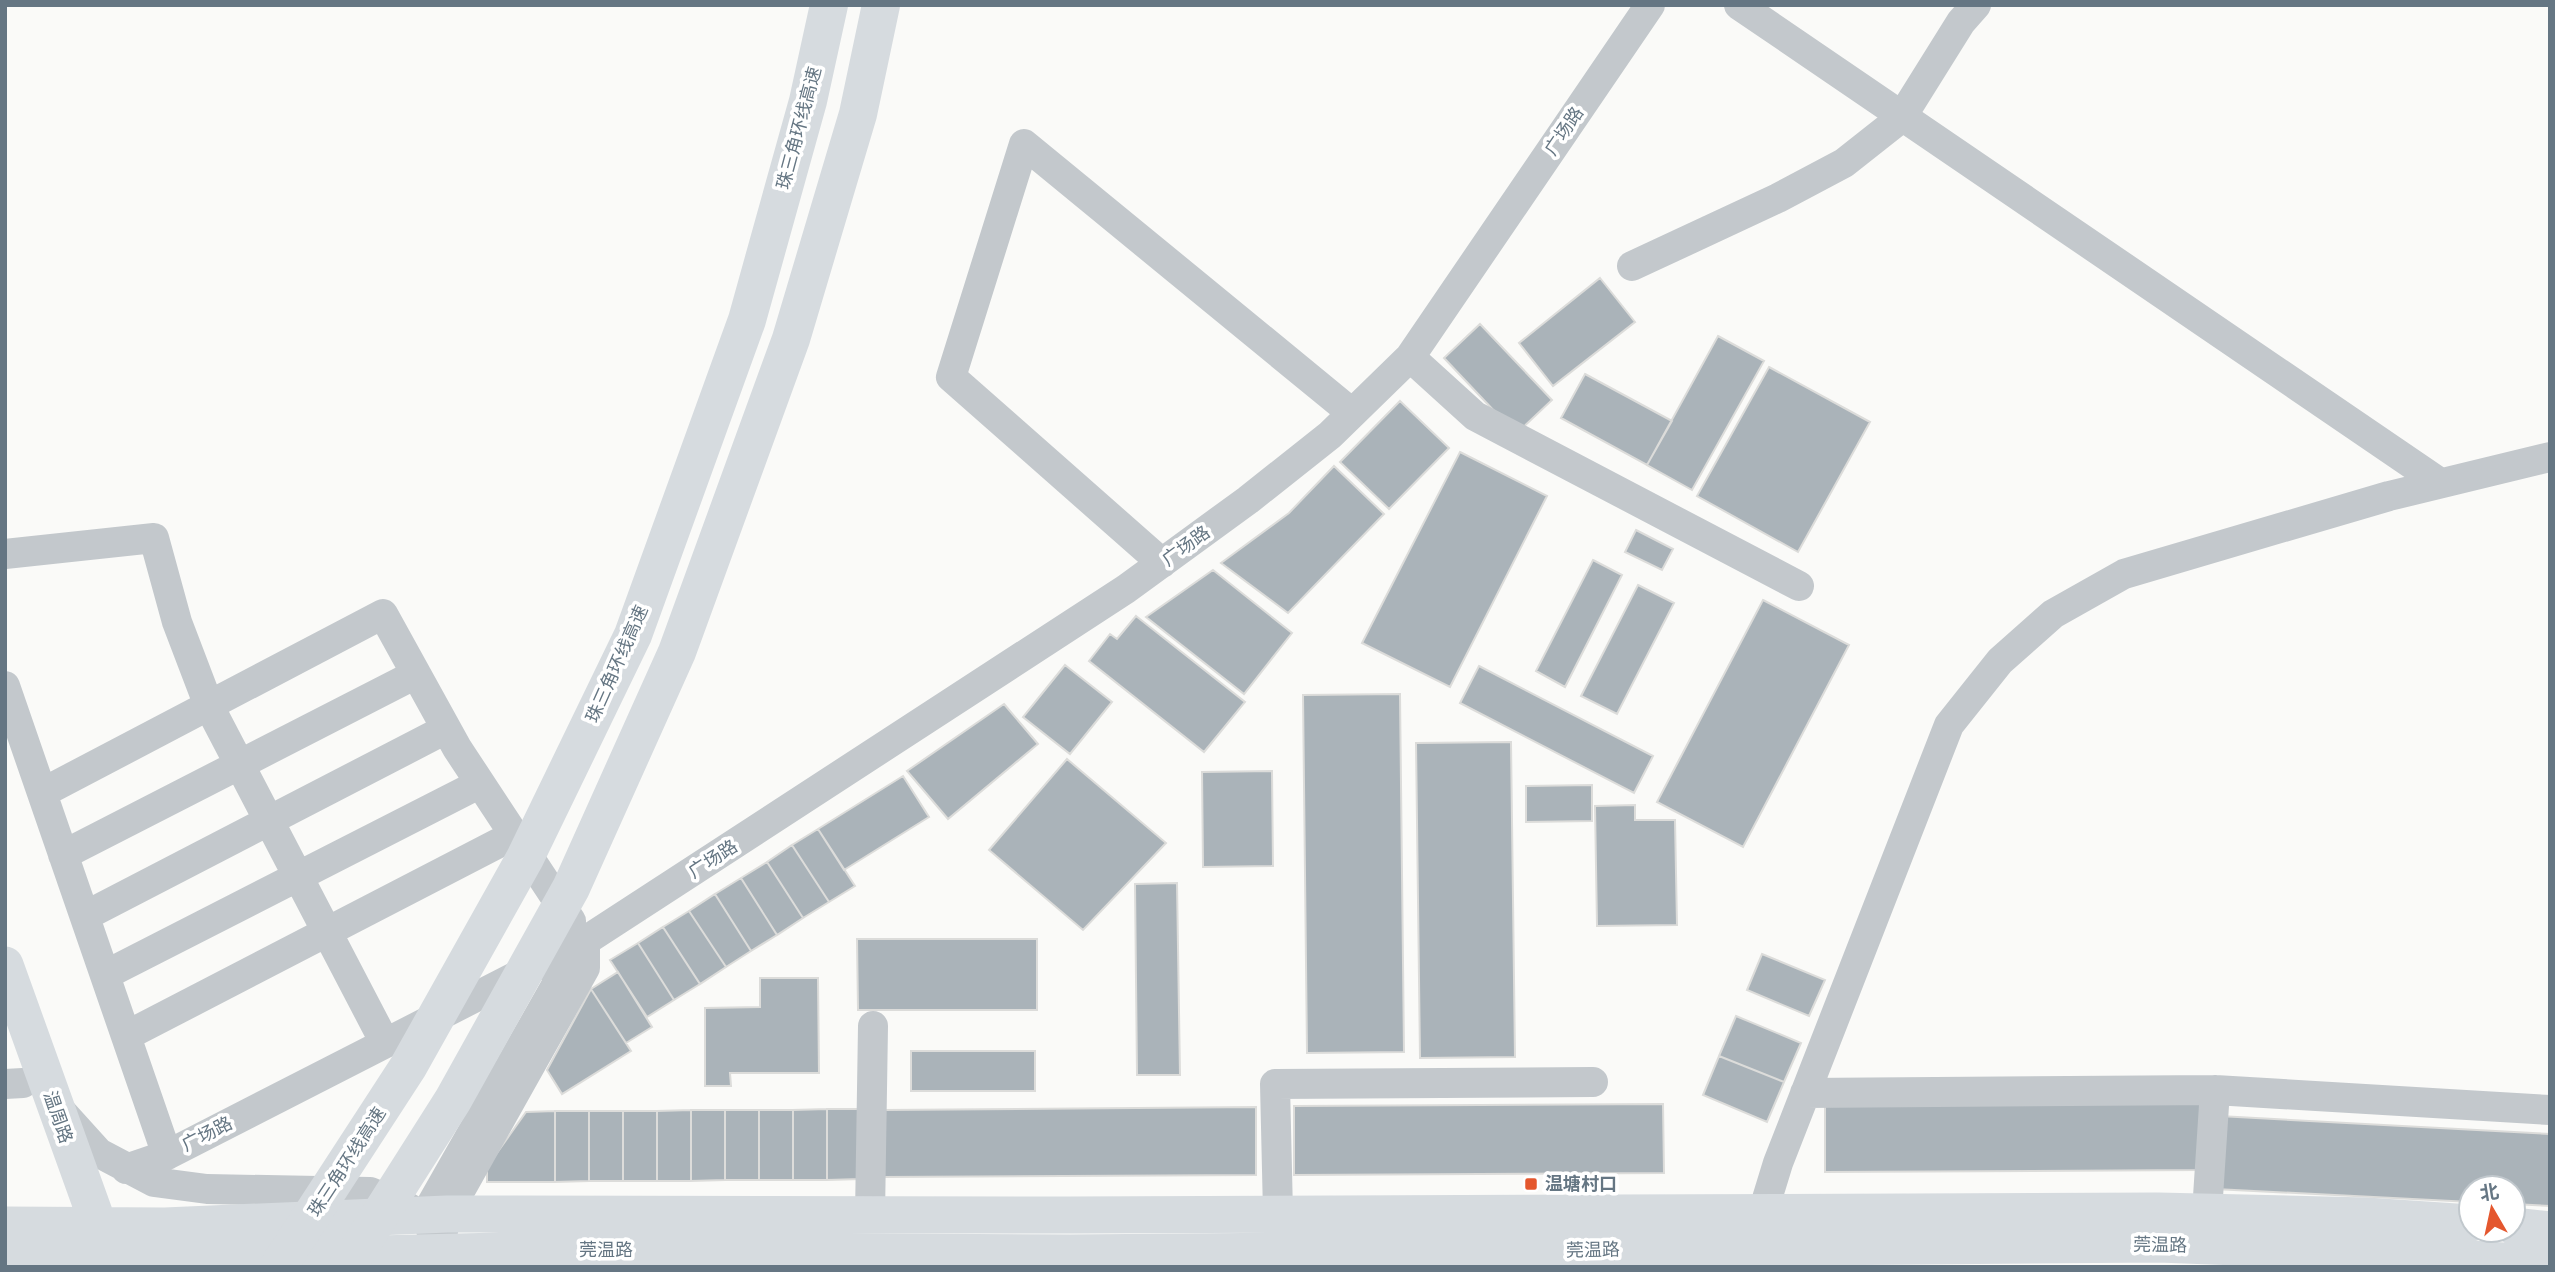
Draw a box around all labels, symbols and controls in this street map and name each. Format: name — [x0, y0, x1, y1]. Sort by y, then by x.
street label: 珠三角环线高速 — [772, 64, 826, 192]
street label: 广场路 — [1540, 102, 1588, 160]
street label: 广场路 — [1158, 521, 1214, 571]
street label: 珠三角环线高速 — [581, 602, 653, 726]
street label: 广场路 — [684, 835, 742, 883]
street label: 温周路 — [39, 1088, 77, 1146]
street label: 珠三角环线高速 — [303, 1103, 391, 1221]
street label: 广场路 — [178, 1112, 236, 1156]
place label: 温塘村口 — [1545, 1173, 1617, 1195]
north arrow — [2457, 1174, 2527, 1244]
marker: 温塘村口 — [1523, 1176, 1539, 1192]
text: 北 — [2478, 1181, 2501, 1206]
street label: 莞温路 — [2133, 1234, 2187, 1256]
street label: 莞温路 — [579, 1239, 633, 1261]
street label: 莞温路 — [1566, 1239, 1620, 1261]

